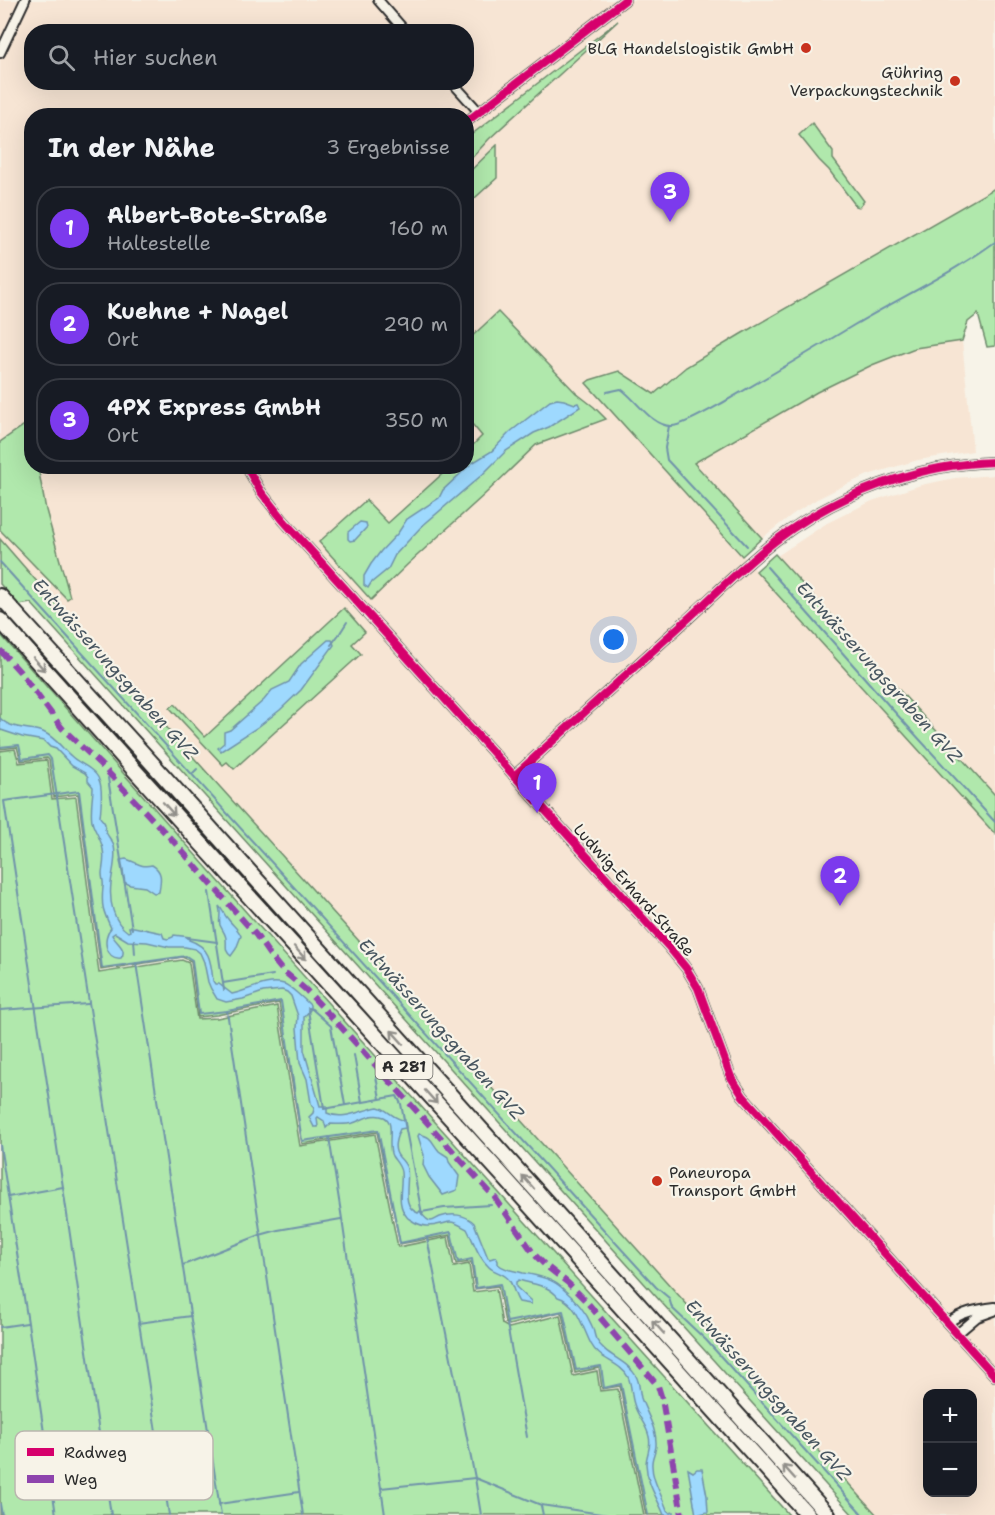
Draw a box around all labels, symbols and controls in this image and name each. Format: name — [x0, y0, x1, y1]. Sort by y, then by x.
search box — [24, 24, 474, 90]
place label: BLG Handelslogistik GmbH — [587, 38, 794, 59]
icon: search — [45, 41, 78, 74]
marker: BLG Handelslogistik GmbH — [799, 41, 813, 55]
text: Hier suchen — [93, 43, 218, 72]
place label: Gühring Verpackungstechnik — [790, 62, 943, 101]
marker: Gühring Verpackungstechnik — [948, 74, 962, 88]
text: In der Nähe — [48, 130, 215, 165]
text: 3 Ergebnisse — [326, 134, 450, 160]
pin: 3 — [650, 172, 690, 222]
text: Albert-Bote-Straße — [107, 201, 328, 230]
text: 1 — [65, 215, 74, 241]
text: 160 m — [389, 215, 448, 241]
text: Haltestelle — [107, 230, 211, 256]
text: Kuehne + Nagel — [107, 297, 288, 326]
text: 2 — [63, 311, 77, 337]
text: 290 m — [383, 311, 448, 337]
text: Ort — [107, 326, 139, 352]
text: 4PX Express GmbH — [107, 393, 321, 422]
text: 3 — [63, 407, 77, 433]
text: 350 m — [384, 407, 448, 433]
text: Ort — [107, 422, 139, 448]
water label: Entwässerungsgraben GVZ — [27, 573, 204, 765]
water label: Entwässerungsgraben GVZ — [791, 576, 968, 768]
your location — [599, 625, 628, 654]
one-way arrow — [32, 656, 46, 671]
pin: 1 — [518, 764, 556, 813]
one-way arrow — [162, 801, 176, 816]
street label: Ludwig-Erhard-Straße — [569, 819, 699, 961]
pin: 2 — [820, 856, 860, 906]
water label: Entwässerungsgraben GVZ — [353, 933, 530, 1125]
one-way arrow — [293, 945, 307, 960]
one-way arrow — [390, 1029, 404, 1044]
road number: A 281 — [376, 1055, 432, 1079]
one-way arrow — [424, 1090, 439, 1105]
place label: Paneuropa Transport GmbH — [669, 1162, 796, 1201]
marker: Paneuropa Transport GmbH — [650, 1174, 664, 1188]
one-way arrow — [521, 1175, 535, 1190]
water label: Entwässerungsgraben GVZ — [680, 1294, 857, 1486]
one-way arrow — [651, 1319, 665, 1334]
map controls — [923, 1389, 977, 1497]
button: + — [923, 1389, 977, 1443]
legend — [15, 1431, 213, 1500]
text: Radweg — [64, 1442, 127, 1463]
button: − — [923, 1443, 977, 1497]
one-way arrow — [782, 1464, 796, 1479]
text: Weg — [64, 1469, 98, 1490]

